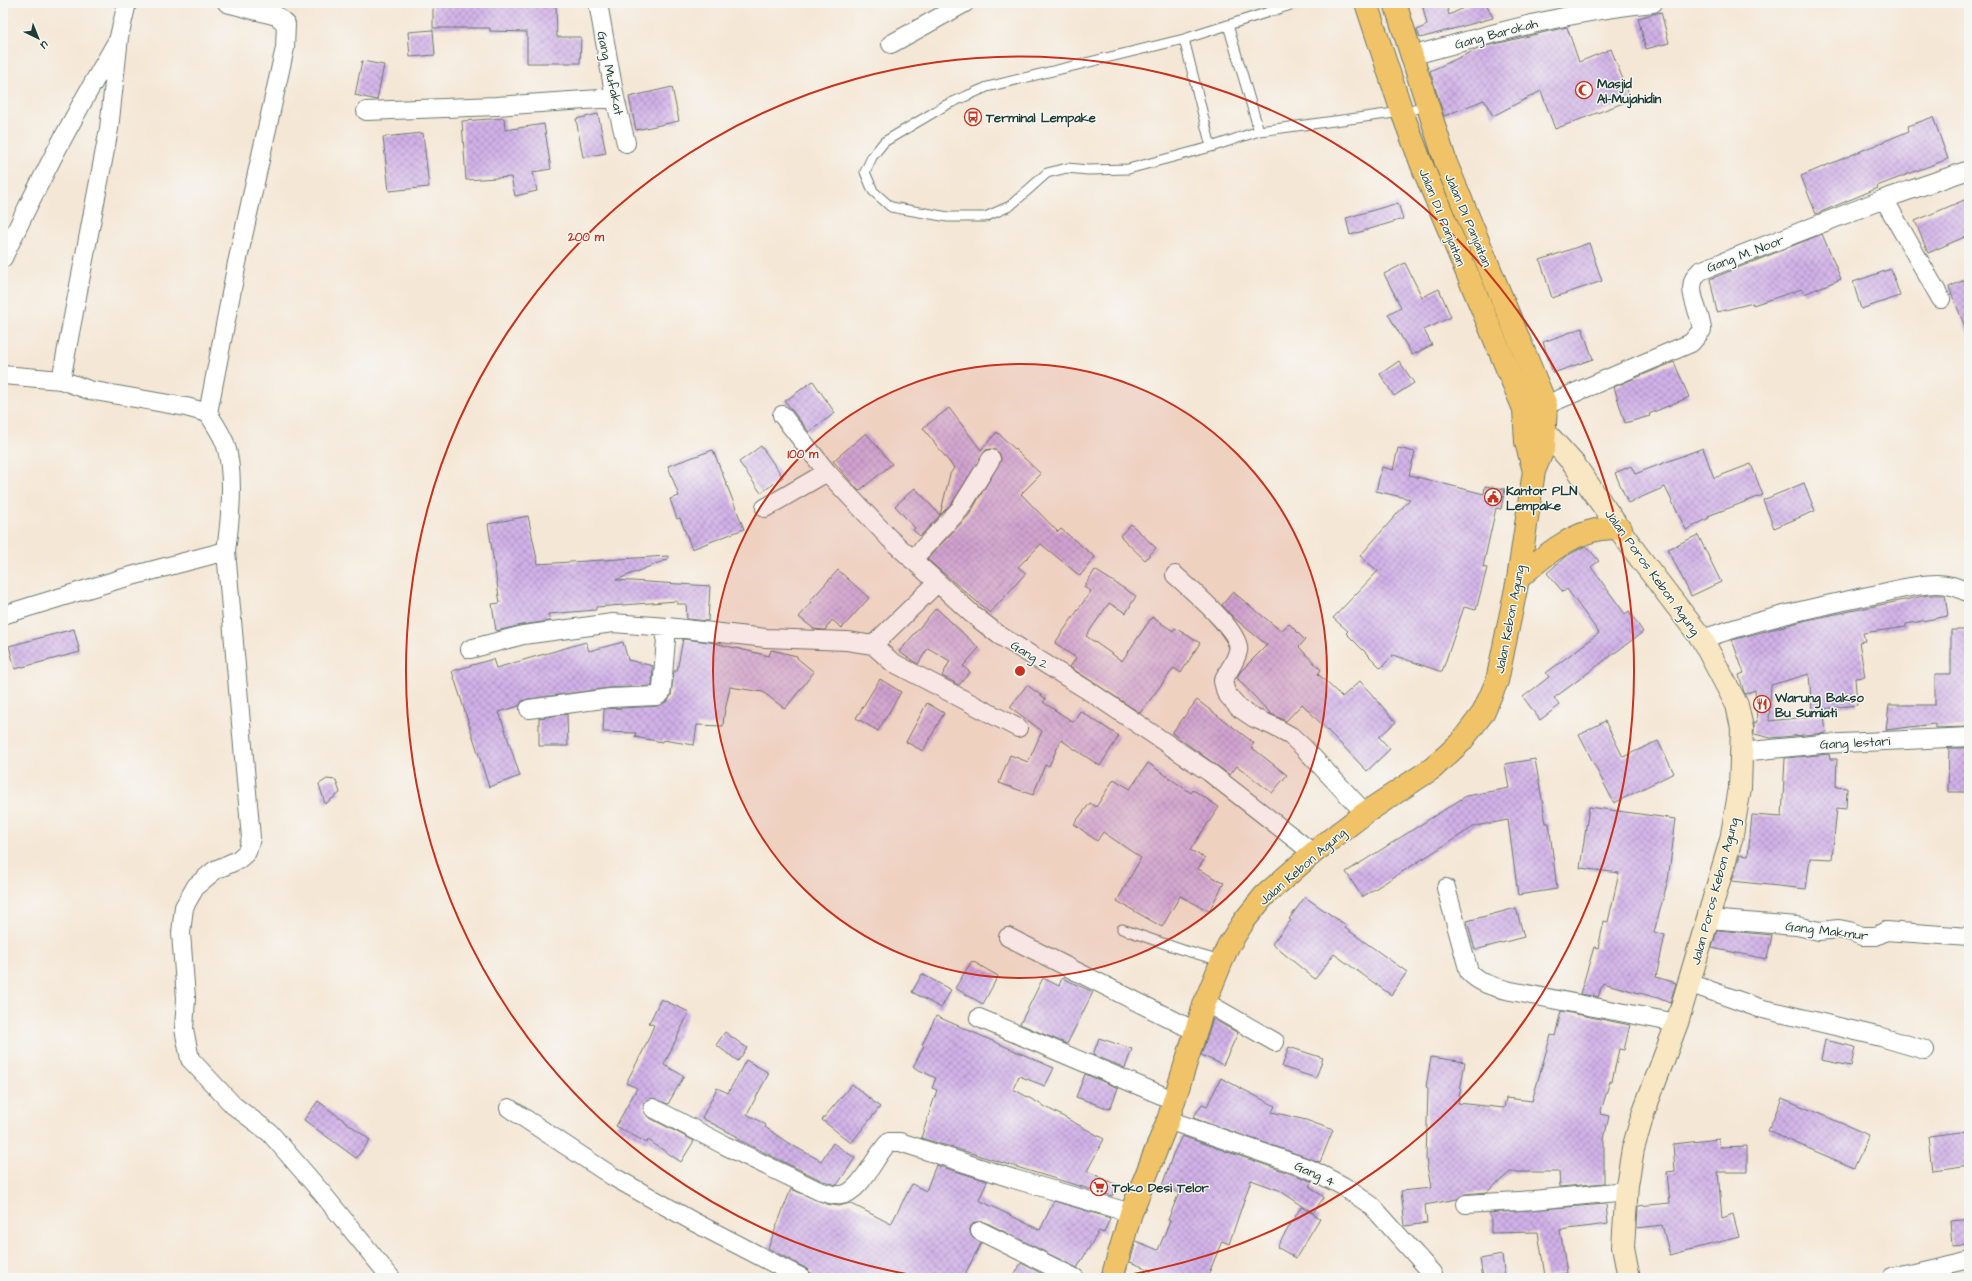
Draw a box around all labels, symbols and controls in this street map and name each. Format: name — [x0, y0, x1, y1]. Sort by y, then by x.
street label: Gang Barokah — [1453, 14, 1541, 55]
north arrow — [18, 18, 58, 58]
street label: Gang Mufakat — [591, 29, 628, 118]
text: U — [37, 37, 53, 53]
place label: Masjid Al-Mujahidin — [1597, 75, 1662, 109]
mosque icon: Masjid Al-Mujahidin — [1574, 80, 1594, 100]
bus stop icon: Terminal Lempake — [963, 107, 983, 127]
place label: Terminal Lempake — [985, 109, 1096, 128]
street label: Jalan D.I. Panjaitan — [1414, 166, 1470, 269]
street label: Jalan DI Panjaitan — [1440, 171, 1496, 270]
text: 200 m — [567, 229, 605, 246]
street label: Gang M. Noor — [1704, 231, 1787, 278]
text: 100 m — [788, 446, 819, 463]
place label: Kantor PLN Lempake — [1506, 482, 1577, 516]
public building icon: Kantor PLN Lempake — [1483, 487, 1503, 507]
street label: Jalan Poros Kebon Agung — [1600, 506, 1704, 640]
street label: Jalan Kebon Agung — [1491, 563, 1530, 675]
street label: Gang 2 — [1007, 636, 1052, 675]
centre of rings — [1013, 664, 1027, 678]
place label: Warung Bakso Bu Sumiati — [1774, 689, 1864, 722]
restaurant icon: Warung Bakso Bu Sumiati — [1752, 694, 1772, 714]
street label: Gang lestari — [1819, 732, 1891, 755]
street label: Jalan Poros Kebon Agung — [1687, 815, 1744, 967]
street label: Jalan Kebon Agung — [1255, 824, 1351, 910]
street label: Gang Makmur — [1784, 917, 1869, 946]
street label: Gang 4 — [1291, 1157, 1338, 1192]
supermarket icon: Toko Desi Telor — [1089, 1177, 1109, 1197]
place label: Toko Desi Telor — [1111, 1179, 1210, 1197]

